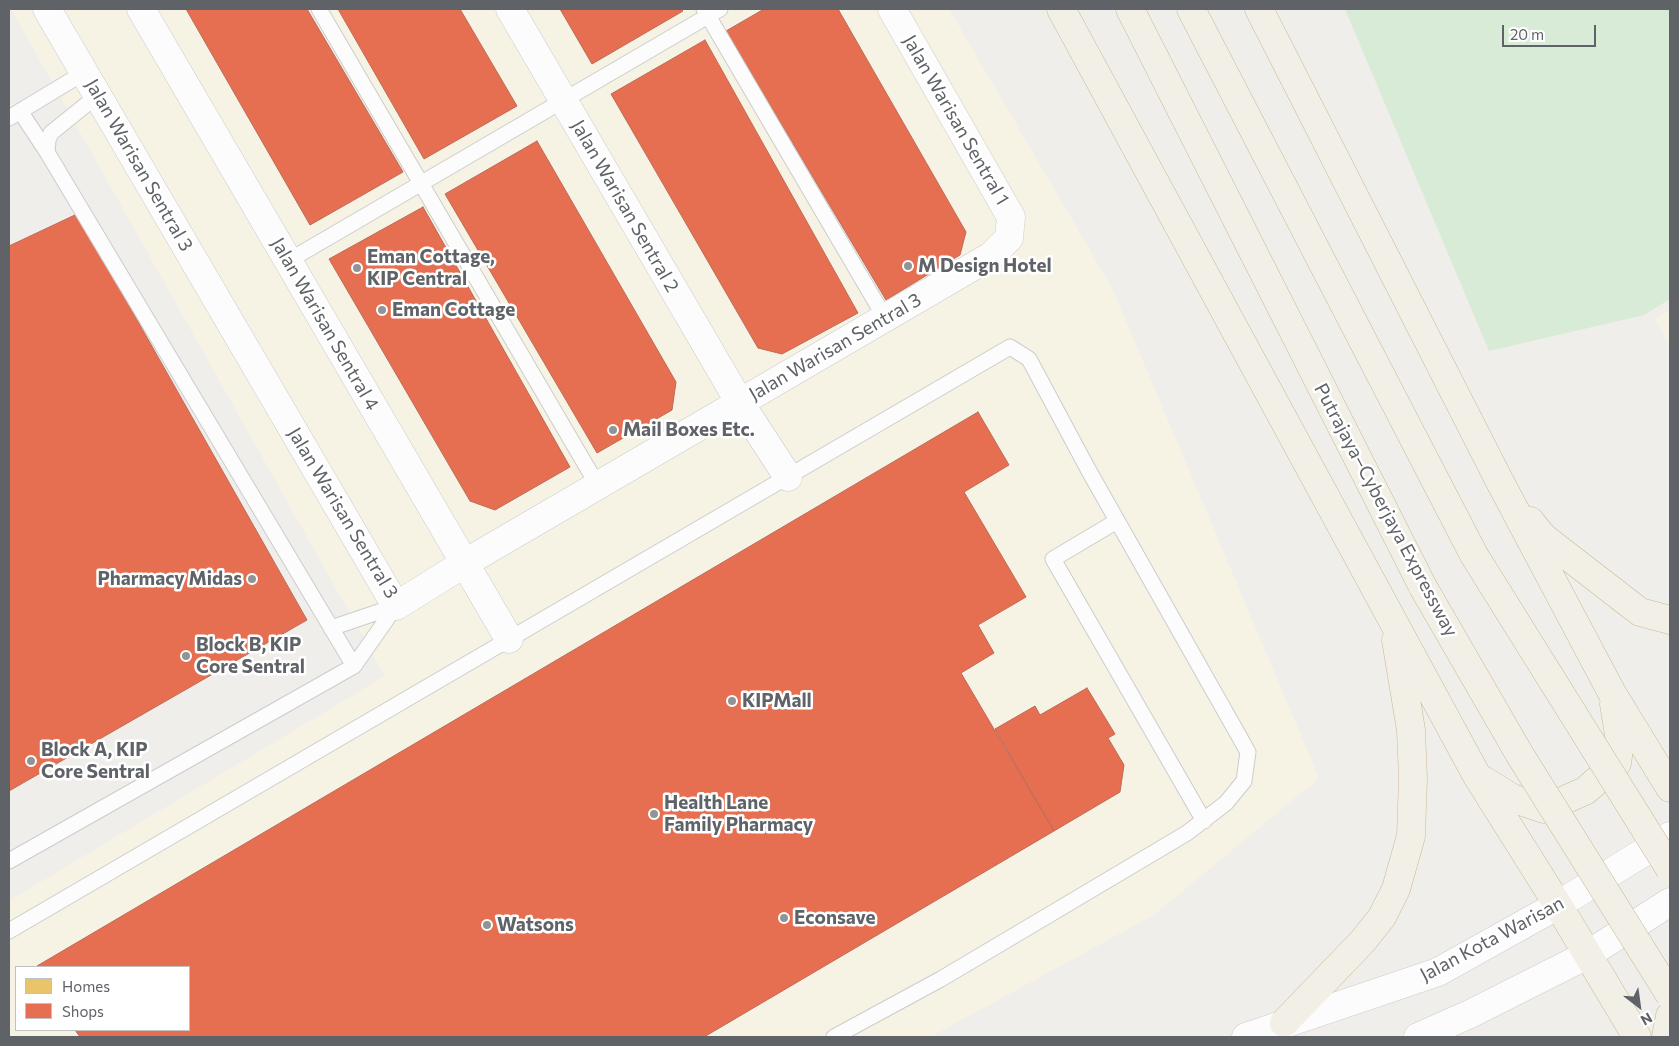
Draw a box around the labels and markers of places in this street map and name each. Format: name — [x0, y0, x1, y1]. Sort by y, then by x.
place label: Eman Cottage, KIP Central — [367, 246, 495, 290]
place label: M Design Hotel — [918, 255, 1052, 277]
marker: M Design Hotel — [902, 260, 914, 272]
marker: Eman Cottage, KIP Central — [351, 262, 363, 274]
place label: Eman Cottage — [392, 299, 515, 321]
marker: Eman Cottage — [376, 304, 388, 316]
place label: Mail Boxes Etc. — [623, 419, 755, 441]
marker: Mail Boxes Etc. — [607, 424, 619, 436]
place label: Pharmacy Midas — [97, 568, 242, 590]
marker: Pharmacy Midas — [246, 573, 258, 585]
place label: Block B, KIP Core Sentral — [196, 634, 305, 678]
marker: Block B, KIP Core Sentral — [180, 650, 192, 662]
place label: KIPMall — [742, 690, 812, 712]
marker: KIPMall — [726, 695, 738, 707]
place label: Block A, KIP Core Sentral — [41, 739, 150, 783]
marker: Block A, KIP Core Sentral — [25, 755, 37, 767]
place label: Health Lane Family Pharmacy — [664, 792, 813, 836]
marker: Health Lane Family Pharmacy — [648, 808, 660, 820]
place label: Econsave — [794, 907, 875, 929]
marker: Econsave — [778, 912, 790, 924]
place label: Watsons — [497, 914, 574, 936]
marker: Watsons — [481, 919, 493, 931]

